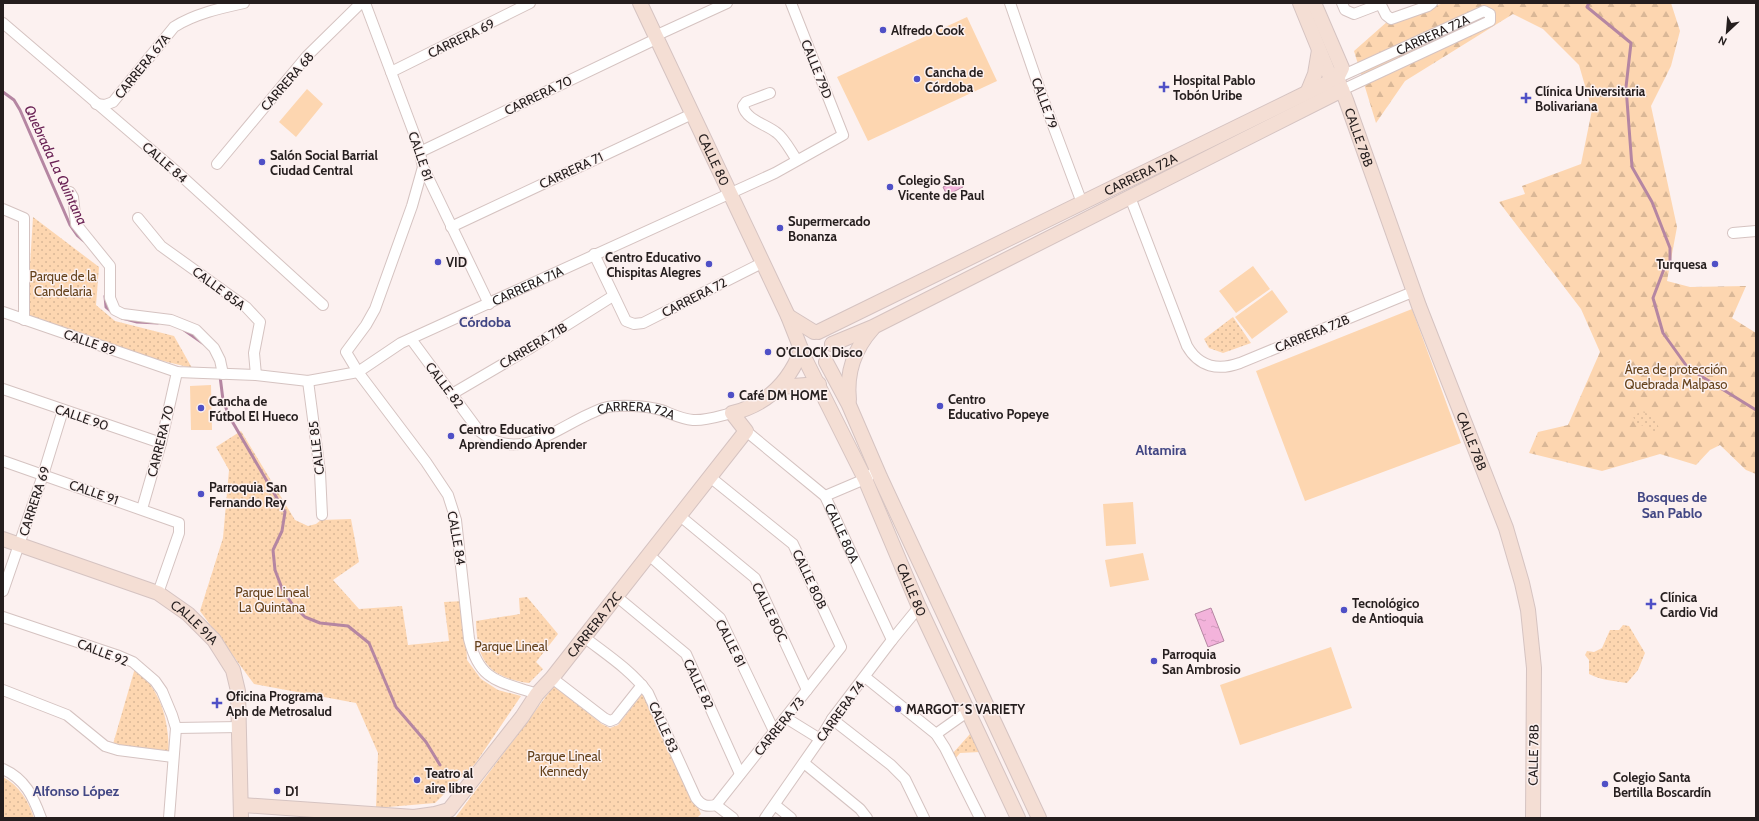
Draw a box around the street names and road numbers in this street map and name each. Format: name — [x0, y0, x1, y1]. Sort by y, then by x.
street label: CARRERA 72A — [1393, 11, 1472, 58]
street label: CARRERA 69 — [425, 15, 497, 61]
street label: CARRERA 67A — [111, 30, 173, 102]
street label: CALLE 79D — [798, 37, 836, 101]
street label: CARRERA 68 — [257, 48, 317, 114]
street label: CARRERA 70 — [502, 72, 574, 118]
street label: CALLE 79 — [1028, 75, 1062, 131]
street label: CALLE 78B — [1341, 106, 1377, 169]
street label: CALLE 81 — [405, 129, 437, 183]
street label: CALLE 80 — [695, 131, 733, 188]
street label: CALLE 84 — [139, 138, 191, 186]
street label: CARRERA 71 — [537, 148, 605, 192]
street label: CARRERA 72A — [1101, 150, 1179, 199]
street label: CARRERA 71A — [489, 262, 566, 309]
street label: CALLE 85A — [189, 263, 249, 313]
street label: CARRERA 72 — [659, 274, 729, 320]
street label: CARRERA 72B — [1272, 311, 1352, 355]
street label: CARRERA 71B — [496, 318, 570, 371]
street label: CALLE 89 — [62, 326, 118, 358]
street label: CALLE 82 — [422, 359, 468, 411]
street label: CARRERA 72A — [595, 398, 678, 423]
street label: CALLE 90 — [53, 400, 111, 434]
street label: CARRERA 70 — [143, 404, 177, 478]
street label: CALLE 78B — [1453, 410, 1491, 473]
street label: CALLE 85 — [305, 420, 327, 476]
street label: CARRERA 69 — [15, 464, 53, 538]
street label: CALLE 91 — [67, 476, 121, 508]
street label: CALLE 80A — [821, 500, 863, 565]
street label: CALLE 84 — [444, 510, 470, 567]
street label: CALLE 80B — [789, 547, 831, 612]
street label: CALLE 80 — [893, 561, 930, 619]
street label: CALLE 80C — [749, 580, 791, 644]
street label: CARRERA 72C — [563, 588, 625, 660]
street label: CALLE 91A — [168, 596, 222, 648]
street label: CALLE 81 — [712, 617, 750, 669]
street label: CALLE 92 — [75, 635, 131, 669]
street label: CALLE 82 — [680, 656, 718, 712]
street label: CARRERA 74 — [813, 677, 868, 745]
street label: CARRERA 73 — [750, 693, 808, 759]
street label: CALLE 83 — [646, 699, 682, 755]
street label: CALLE 78B — [1524, 724, 1542, 786]

